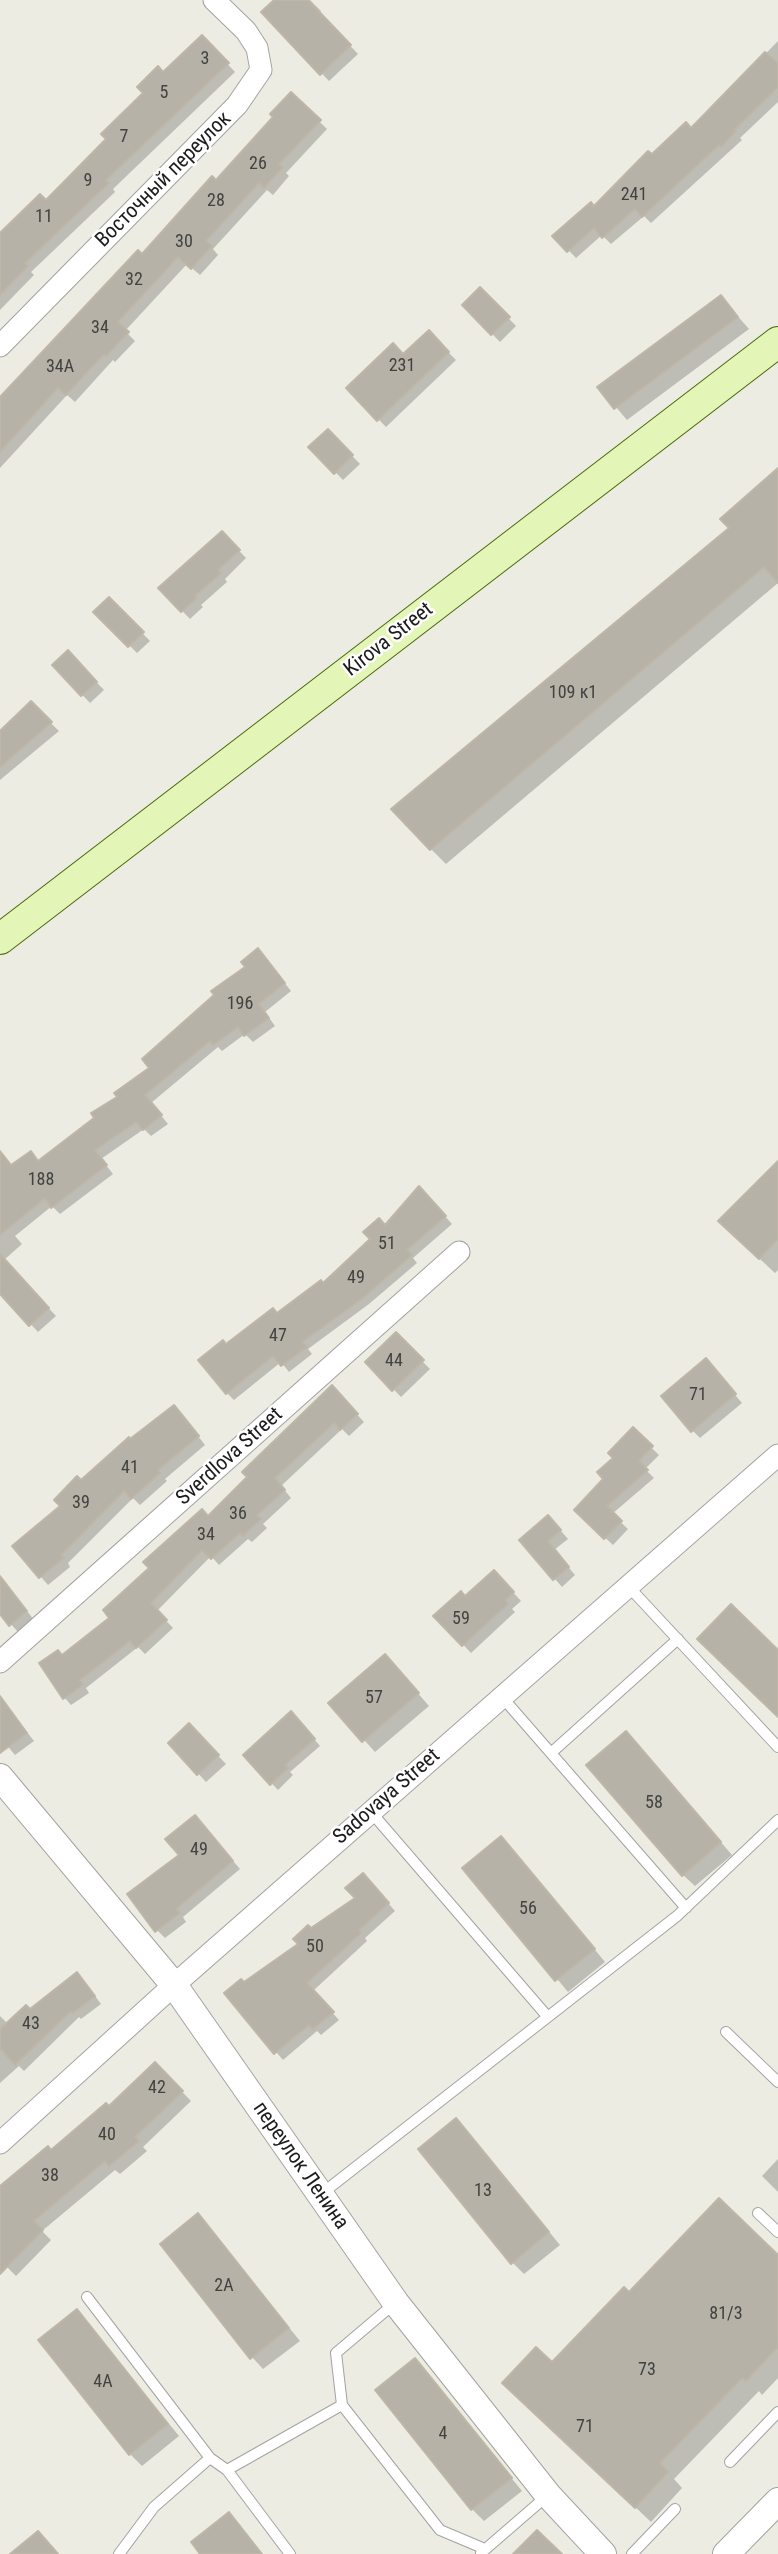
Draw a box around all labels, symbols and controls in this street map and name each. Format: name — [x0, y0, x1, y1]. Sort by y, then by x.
house number: 3 — [201, 48, 209, 70]
house number: 5 — [160, 82, 168, 104]
street label: Восточный переулок — [91, 107, 237, 253]
house number: 7 — [120, 126, 128, 148]
house number: 26 — [249, 153, 267, 175]
house number: 9 — [84, 170, 92, 192]
house number: 241 — [621, 184, 647, 206]
house number: 28 — [207, 190, 225, 212]
house number: 11 — [35, 206, 53, 228]
house number: 30 — [175, 231, 193, 253]
house number: 32 — [125, 269, 143, 291]
house number: 34 — [91, 317, 109, 339]
house number: 231 — [389, 355, 415, 377]
house number: 34А — [46, 356, 74, 378]
street label: Kirova Street — [340, 598, 438, 682]
house number: 109 к1 — [549, 682, 597, 704]
house number: 196 — [227, 993, 253, 1015]
house number: 188 — [28, 1169, 54, 1191]
house number: 51 — [378, 1233, 396, 1255]
house number: 49 — [347, 1267, 365, 1289]
house number: 47 — [269, 1325, 287, 1347]
house number: 44 — [385, 1350, 403, 1372]
house number: 71 — [689, 1384, 707, 1406]
street label: Sverdlova Street — [172, 1403, 288, 1511]
house number: 41 — [121, 1457, 139, 1479]
house number: 39 — [72, 1492, 90, 1514]
house number: 36 — [229, 1503, 247, 1525]
house number: 34 — [197, 1524, 215, 1546]
house number: 59 — [452, 1608, 470, 1630]
house number: 57 — [365, 1687, 383, 1709]
street label: Sadovaya Street — [328, 1744, 446, 1850]
house number: 58 — [645, 1792, 663, 1814]
house number: 49 — [190, 1839, 208, 1861]
house number: 56 — [519, 1898, 537, 1920]
house number: 50 — [306, 1936, 324, 1958]
house number: 43 — [22, 2013, 40, 2035]
house number: 42 — [148, 2077, 166, 2099]
street label: переулок Ленина — [247, 2097, 353, 2235]
house number: 40 — [98, 2124, 116, 2146]
house number: 38 — [41, 2165, 59, 2187]
house number: 13 — [474, 2180, 492, 2202]
house number: 2А — [214, 2275, 234, 2297]
house number: 81/3 — [709, 2303, 743, 2325]
house number: 73 — [638, 2359, 656, 2381]
house number: 4А — [93, 2371, 113, 2393]
house number: 71 — [576, 2416, 594, 2438]
house number: 4 — [439, 2423, 447, 2445]

